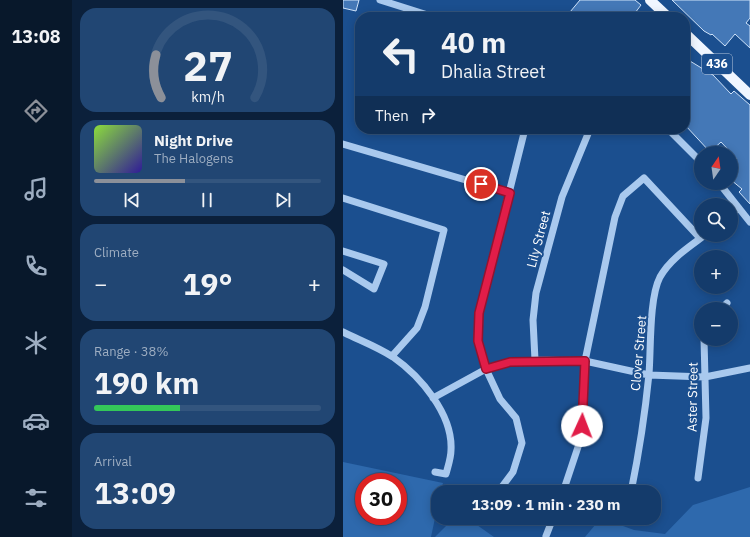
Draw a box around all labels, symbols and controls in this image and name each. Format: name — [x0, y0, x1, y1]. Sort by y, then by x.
text: 40 m — [441, 24, 506, 61]
text: 13:08 — [11, 25, 61, 48]
icon: left — [375, 28, 427, 80]
text: 27 — [183, 38, 232, 92]
road number: 436 — [702, 54, 732, 74]
text: Dhalia Street — [441, 60, 546, 83]
text: km/h — [191, 87, 224, 106]
icon: directions — [22, 97, 50, 125]
icon: right — [417, 104, 439, 126]
text: Then — [375, 106, 409, 125]
text: Night Drive — [154, 131, 233, 150]
north arrow — [694, 146, 738, 190]
map controls — [694, 146, 738, 346]
text: The Halogens — [154, 150, 234, 167]
pin — [464, 167, 498, 201]
icon: arrive — [470, 173, 492, 195]
icon: music — [22, 175, 50, 203]
icon: previous — [121, 189, 143, 211]
icon: pause — [196, 189, 218, 211]
icon: next — [272, 189, 294, 211]
button: search — [694, 198, 738, 242]
street label: Lily Street — [523, 209, 554, 270]
text: Climate — [94, 244, 139, 261]
button: + — [694, 250, 738, 294]
icon: phone — [22, 252, 50, 280]
text: 19° — [182, 264, 233, 303]
text: − — [94, 269, 107, 298]
text: + — [308, 269, 321, 298]
button: − — [694, 302, 738, 346]
street label: Clover Street — [627, 315, 650, 391]
icon: climate — [22, 329, 50, 357]
text: Range · 38% — [94, 343, 168, 360]
street label: Aster Street — [683, 362, 702, 432]
text: 190 km — [94, 363, 199, 402]
position arrow — [561, 405, 603, 447]
icon: car — [22, 407, 50, 435]
text: Arrival — [94, 453, 132, 470]
text: 13:09 — [94, 473, 176, 512]
speed limit sign: 30 — [355, 473, 407, 525]
icon: filters — [22, 484, 50, 512]
text: 13:09 · 1 min · 230 m — [472, 495, 620, 514]

